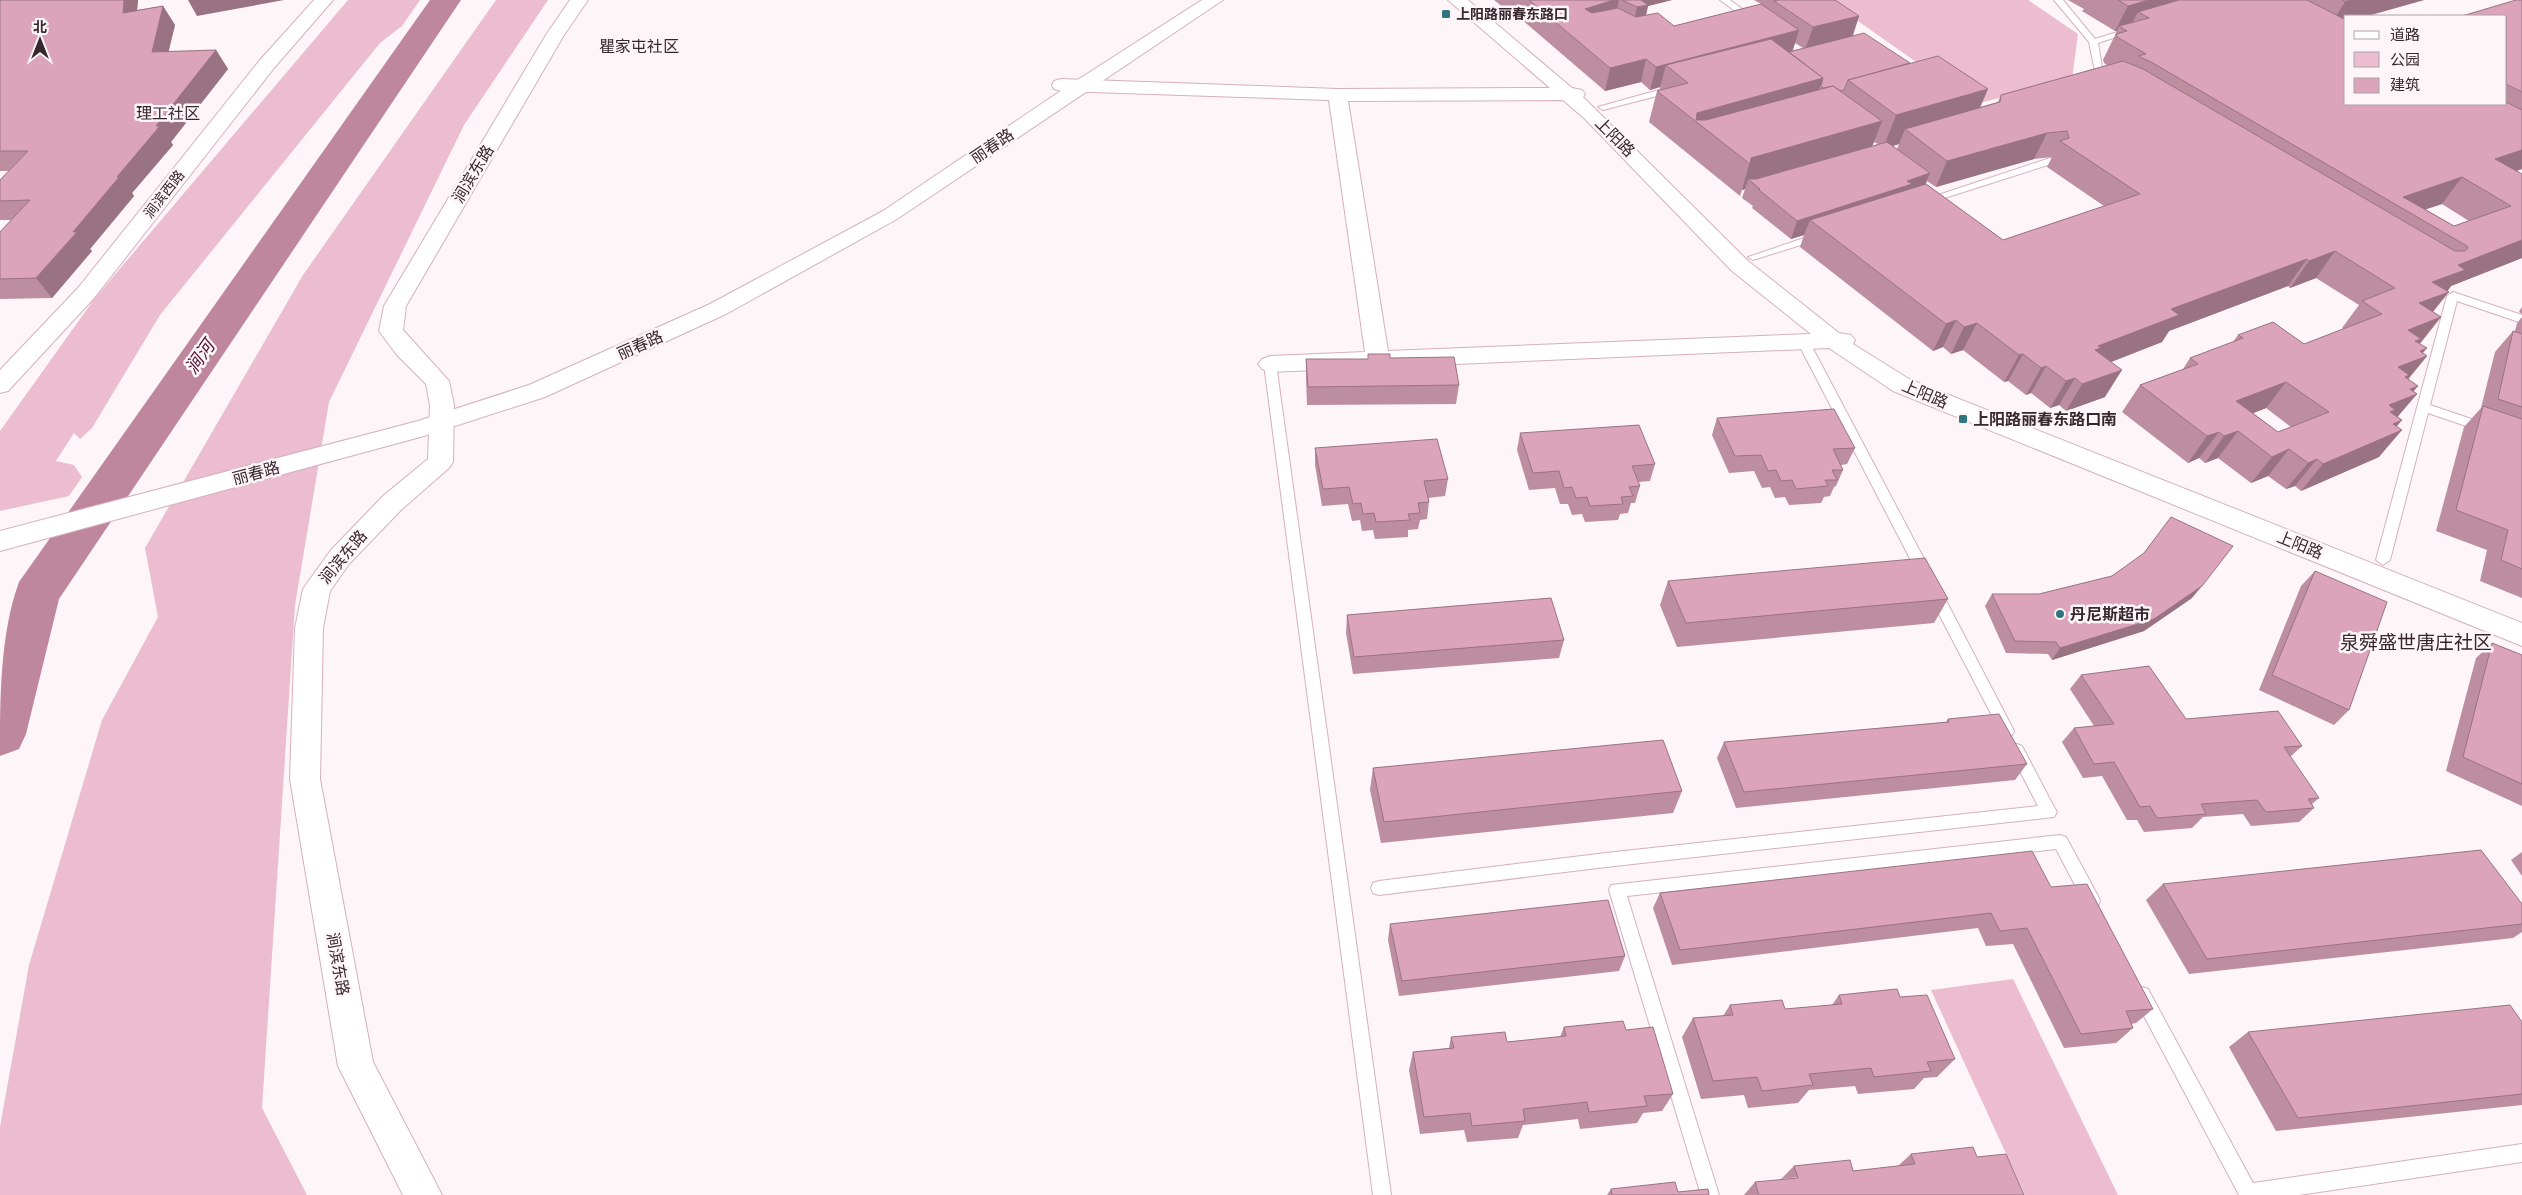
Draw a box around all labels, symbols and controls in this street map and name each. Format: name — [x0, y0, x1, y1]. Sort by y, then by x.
place label: 上阳路丽春东路口 — [1456, 5, 1568, 23]
marker: 上阳路丽春东路口 — [1440, 8, 1452, 20]
north arrow — [15, 15, 65, 65]
legend — [2344, 15, 2507, 105]
text: 北 — [33, 18, 47, 36]
text: 道路 — [2390, 26, 2420, 44]
district label: 瞿家屯社区 — [599, 37, 679, 56]
text: 公园 — [2390, 51, 2420, 69]
text: 建筑 — [2390, 76, 2420, 94]
district label: 理工社区 — [136, 104, 200, 123]
street label: 上阳路 — [1591, 113, 1639, 161]
street label: 丽春路 — [967, 125, 1017, 167]
street label: 涧滨东路 — [448, 142, 498, 206]
street label: 涧滨西路 — [140, 166, 188, 222]
street label: 丽春路 — [614, 327, 666, 363]
water label: 涧河 — [181, 333, 221, 378]
street label: 上阳路 — [1899, 376, 1951, 412]
place label: 上阳路丽春东路口南 — [1973, 410, 2117, 429]
marker: 上阳路丽春东路口南 — [1957, 413, 1969, 425]
street label: 丽春路 — [230, 458, 282, 488]
street label: 涧滨东路 — [315, 526, 371, 588]
street label: 上阳路 — [2274, 527, 2326, 563]
place label: 丹尼斯超市 — [2070, 605, 2150, 624]
marker: 丹尼斯超市 — [2054, 608, 2066, 620]
district label: 泉舜盛世唐庄社区 — [2340, 631, 2492, 654]
street label: 涧滨东路 — [323, 931, 353, 997]

